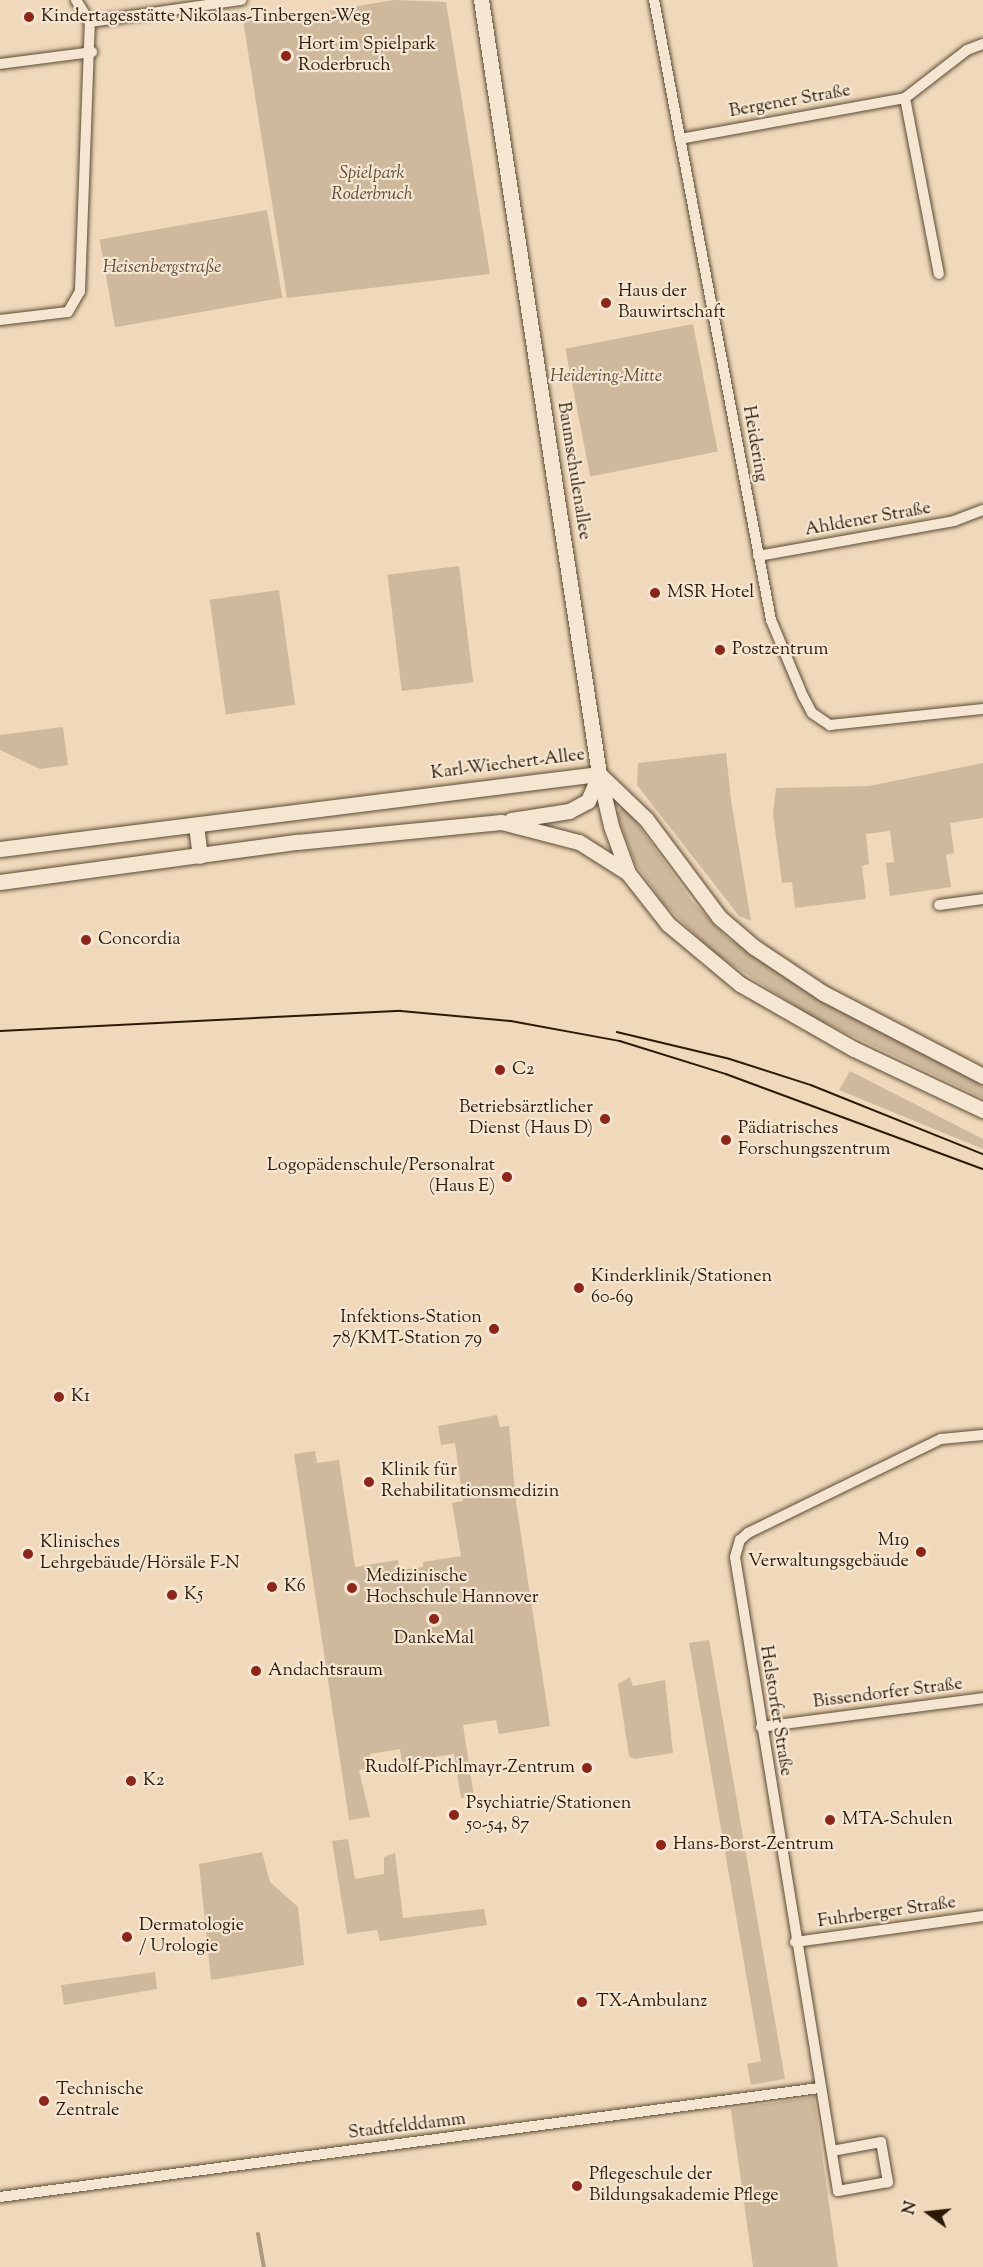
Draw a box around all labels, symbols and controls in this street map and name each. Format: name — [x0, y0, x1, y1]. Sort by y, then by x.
place label: Kindertagesstätte Nikolaas-Tinbergen-Weg — [41, 6, 370, 28]
marker: Kindertagesstätte Nikolaas-Tinbergen-Weg — [22, 10, 36, 24]
place label: Hort im Spielpark Roderbruch — [298, 35, 436, 78]
marker: Hort im Spielpark Roderbruch — [279, 49, 293, 63]
street label: Bergener Straße — [728, 81, 852, 123]
park label: Spielpark Roderbruch — [331, 164, 413, 207]
park label: Heisenbergstraße — [103, 257, 221, 279]
place label: Haus der Bauwirtschaft — [618, 282, 725, 324]
marker: Haus der Bauwirtschaft — [599, 296, 613, 310]
park label: Heidering-Mitte — [550, 366, 662, 388]
street label: Baumschulenallee — [551, 401, 595, 541]
street label: Heidering — [737, 404, 771, 484]
street label: Ahldener Straße — [803, 498, 933, 542]
place label: MSR Hotel — [667, 582, 754, 604]
marker: MSR Hotel — [648, 586, 662, 600]
place label: Postzentrum — [732, 639, 828, 661]
marker: Postzentrum — [713, 643, 727, 657]
street label: Karl-Wiechert-Allee — [430, 745, 586, 785]
place label: Concordia — [98, 929, 181, 951]
marker: Concordia — [79, 933, 93, 947]
place label: C2 — [512, 1059, 534, 1081]
marker: C2 — [493, 1063, 507, 1077]
place label: Betriebsärztlicher Dienst (Haus D) — [459, 1098, 593, 1140]
marker: Betriebsärztlicher Dienst (Haus D) — [598, 1112, 612, 1126]
place label: Pädiatrisches Forschungszentrum — [738, 1119, 890, 1162]
marker: Pädiatrisches Forschungszentrum — [719, 1133, 733, 1147]
place label: Logopädenschule/Personalrat (Haus E) — [267, 1156, 495, 1198]
marker: Logopädenschule/Personalrat (Haus E) — [500, 1170, 514, 1184]
place label: Kinderklinik/Stationen 60-69 — [591, 1267, 772, 1310]
marker: Kinderklinik/Stationen 60-69 — [572, 1281, 586, 1295]
place label: Infektions-Station 78/KMT-Station 79 — [333, 1308, 482, 1350]
marker: Infektions-Station 78/KMT-Station 79 — [487, 1322, 501, 1336]
place label: K1 — [71, 1386, 90, 1408]
marker: K1 — [52, 1390, 66, 1404]
place label: Klinik für Rehabilitationsmedizin — [381, 1461, 559, 1504]
marker: Klinik für Rehabilitationsmedizin — [362, 1475, 376, 1489]
place label: M19 Verwaltungsgebäude — [748, 1531, 909, 1574]
place label: Klinisches Lehrgebäude/Hörsäle F-N — [40, 1533, 240, 1576]
marker: M19 Verwaltungsgebäude — [914, 1545, 928, 1559]
marker: Klinisches Lehrgebäude/Hörsäle F-N — [21, 1547, 35, 1561]
place label: Medizinische Hochschule Hannover — [366, 1567, 539, 1610]
place label: K6 — [284, 1576, 306, 1598]
marker: Medizinische Hochschule Hannover — [343, 1579, 361, 1597]
marker: K6 — [265, 1580, 279, 1594]
place label: K5 — [184, 1584, 203, 1606]
marker: K5 — [165, 1588, 179, 1602]
marker: DankeMal — [427, 1612, 441, 1626]
place label: DankeMal — [394, 1628, 474, 1650]
street label: Helstorfer Straße — [754, 1644, 796, 1778]
place label: Andachtsraum — [268, 1660, 383, 1682]
marker: Andachtsraum — [249, 1664, 263, 1678]
street label: Bissendorfer Straße — [812, 1674, 964, 1714]
place label: Rudolf-Pichlmayr-Zentrum — [365, 1757, 575, 1779]
marker: Rudolf-Pichlmayr-Zentrum — [580, 1761, 594, 1775]
place label: K2 — [143, 1770, 164, 1792]
marker: K2 — [124, 1774, 138, 1788]
place label: Psychiatrie/Stationen 50-54, 87 — [466, 1794, 632, 1836]
marker: Psychiatrie/Stationen 50-54, 87 — [447, 1808, 461, 1822]
place label: MTA-Schulen — [842, 1809, 953, 1831]
marker: MTA-Schulen — [823, 1813, 837, 1827]
place label: Hans-Borst-Zentrum — [673, 1834, 834, 1856]
marker: Hans-Borst-Zentrum — [654, 1838, 668, 1852]
street label: Fuhrberger Straße — [816, 1893, 958, 1933]
place label: Dermatologie / Urologie — [139, 1916, 244, 1958]
marker: Dermatologie / Urologie — [120, 1930, 134, 1944]
place label: TX-Ambulanz — [596, 1991, 707, 2013]
marker: TX-Ambulanz — [573, 1993, 591, 2011]
place label: Technische Zentrale — [56, 2080, 144, 2122]
marker: Technische Zentrale — [37, 2094, 51, 2108]
street label: Stadtfelddamm — [347, 2109, 467, 2145]
place label: Pflegeschule der Bildungsakademie Pflege — [589, 2165, 779, 2208]
marker: Pflegeschule der Bildungsakademie Pflege — [570, 2179, 584, 2193]
north arrow — [899, 2183, 959, 2243]
text: N — [898, 2199, 924, 2217]

